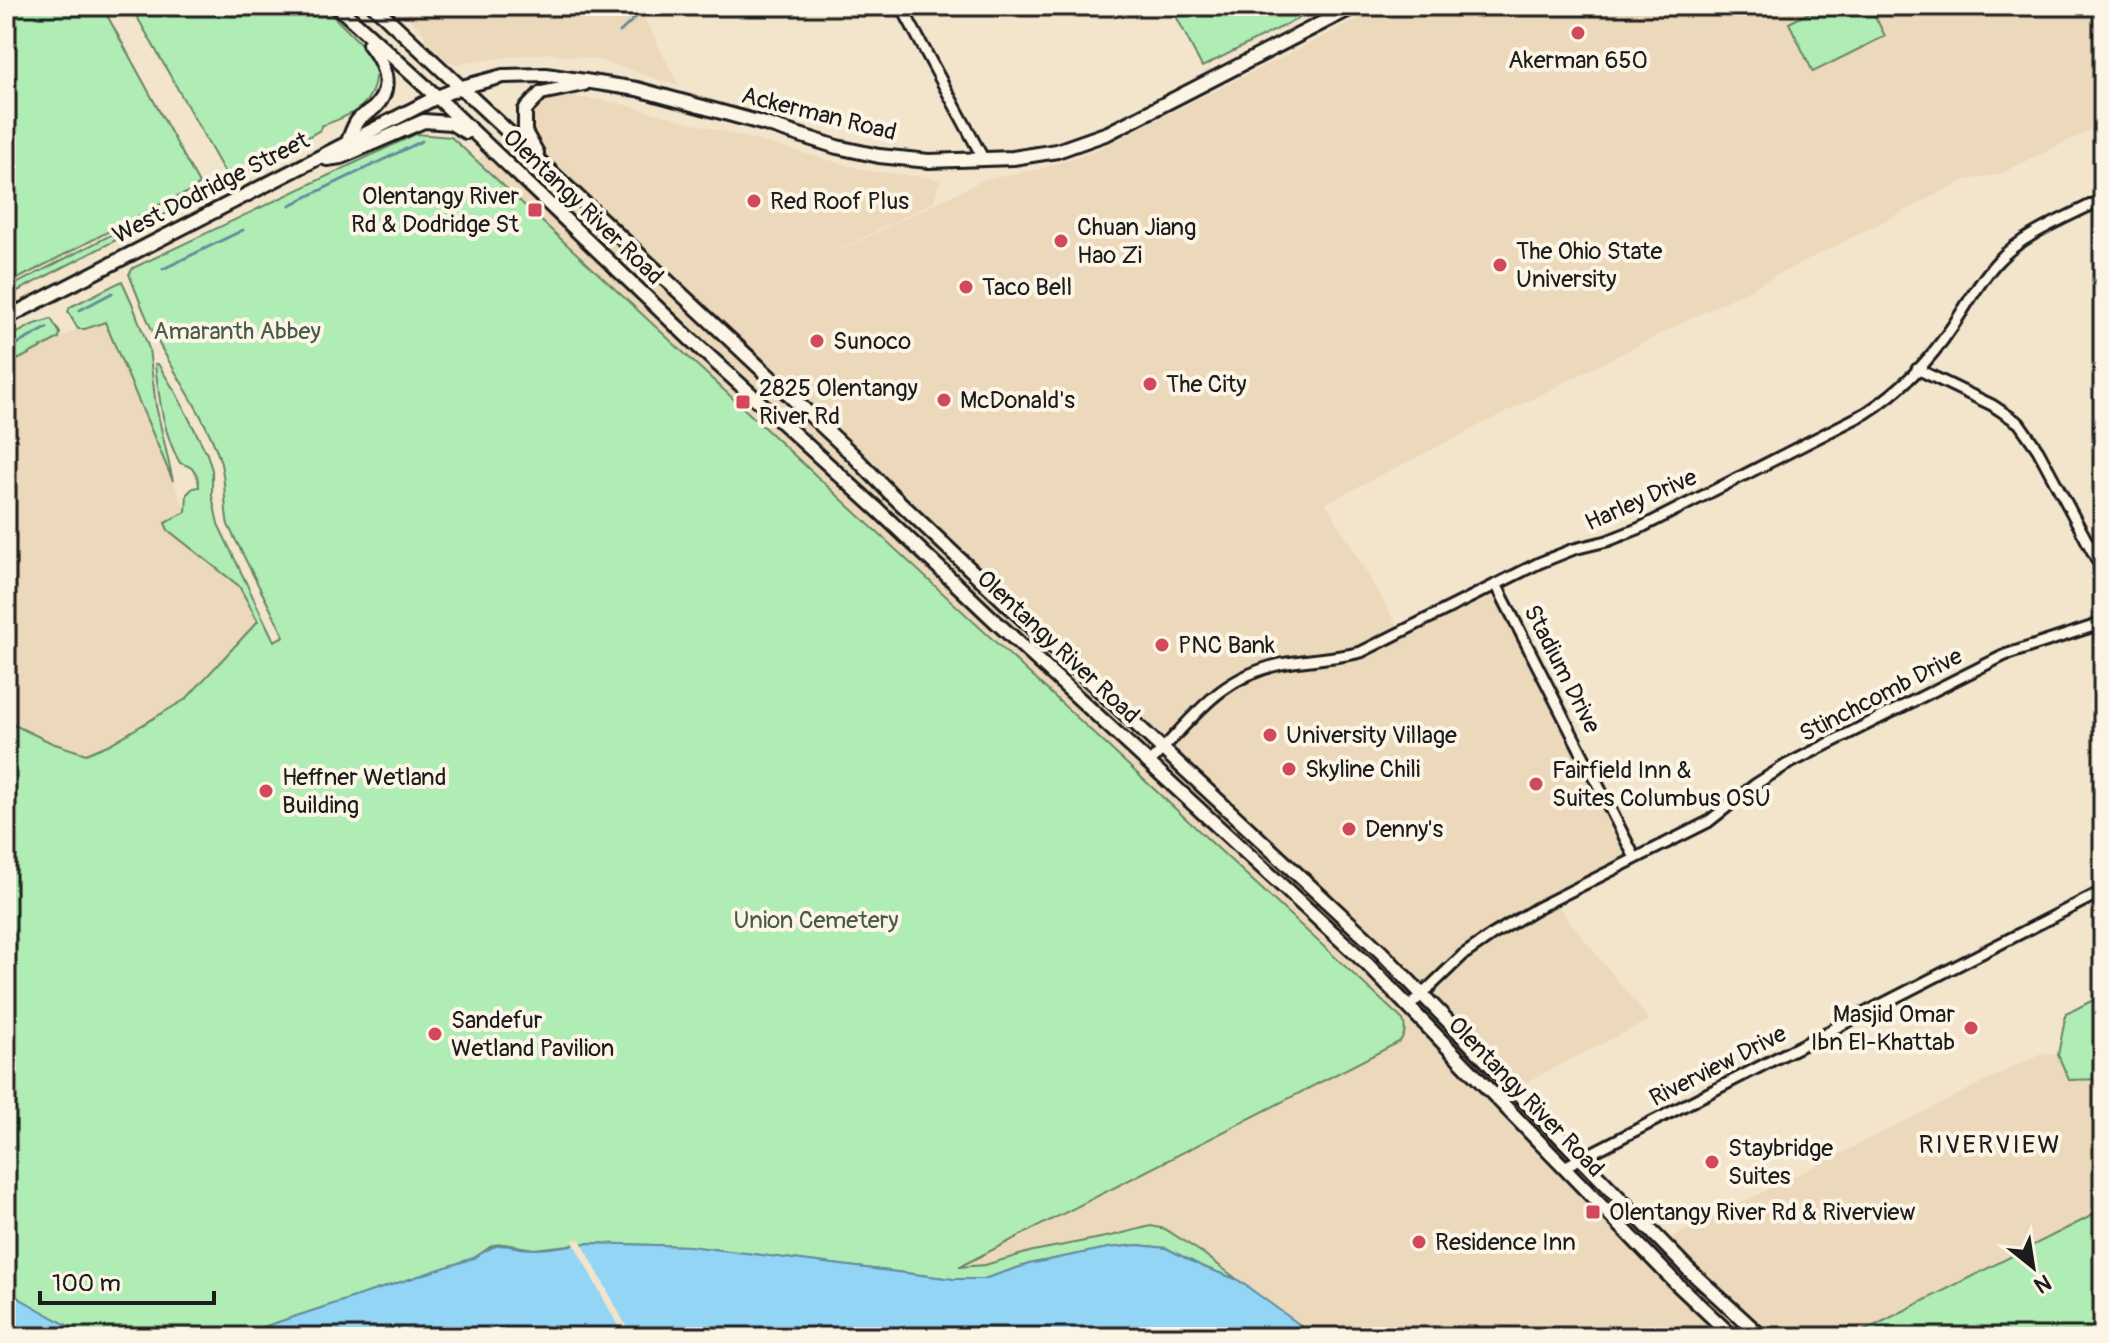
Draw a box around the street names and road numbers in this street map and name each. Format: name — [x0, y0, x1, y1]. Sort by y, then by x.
street label: Ackerman Road — [739, 81, 899, 147]
street label: Olentangy River Road — [497, 123, 669, 291]
street label: West Dodridge Street — [108, 126, 314, 250]
street label: Harley Drive — [1581, 462, 1701, 537]
street label: Olentangy River Road — [971, 564, 1145, 730]
street label: Stadium Drive — [1517, 600, 1607, 738]
street label: Stinchcomb Drive — [1795, 641, 1967, 748]
street label: Olentangy River Road — [1442, 1011, 1610, 1183]
street label: Riverview Drive — [1645, 1019, 1791, 1113]

